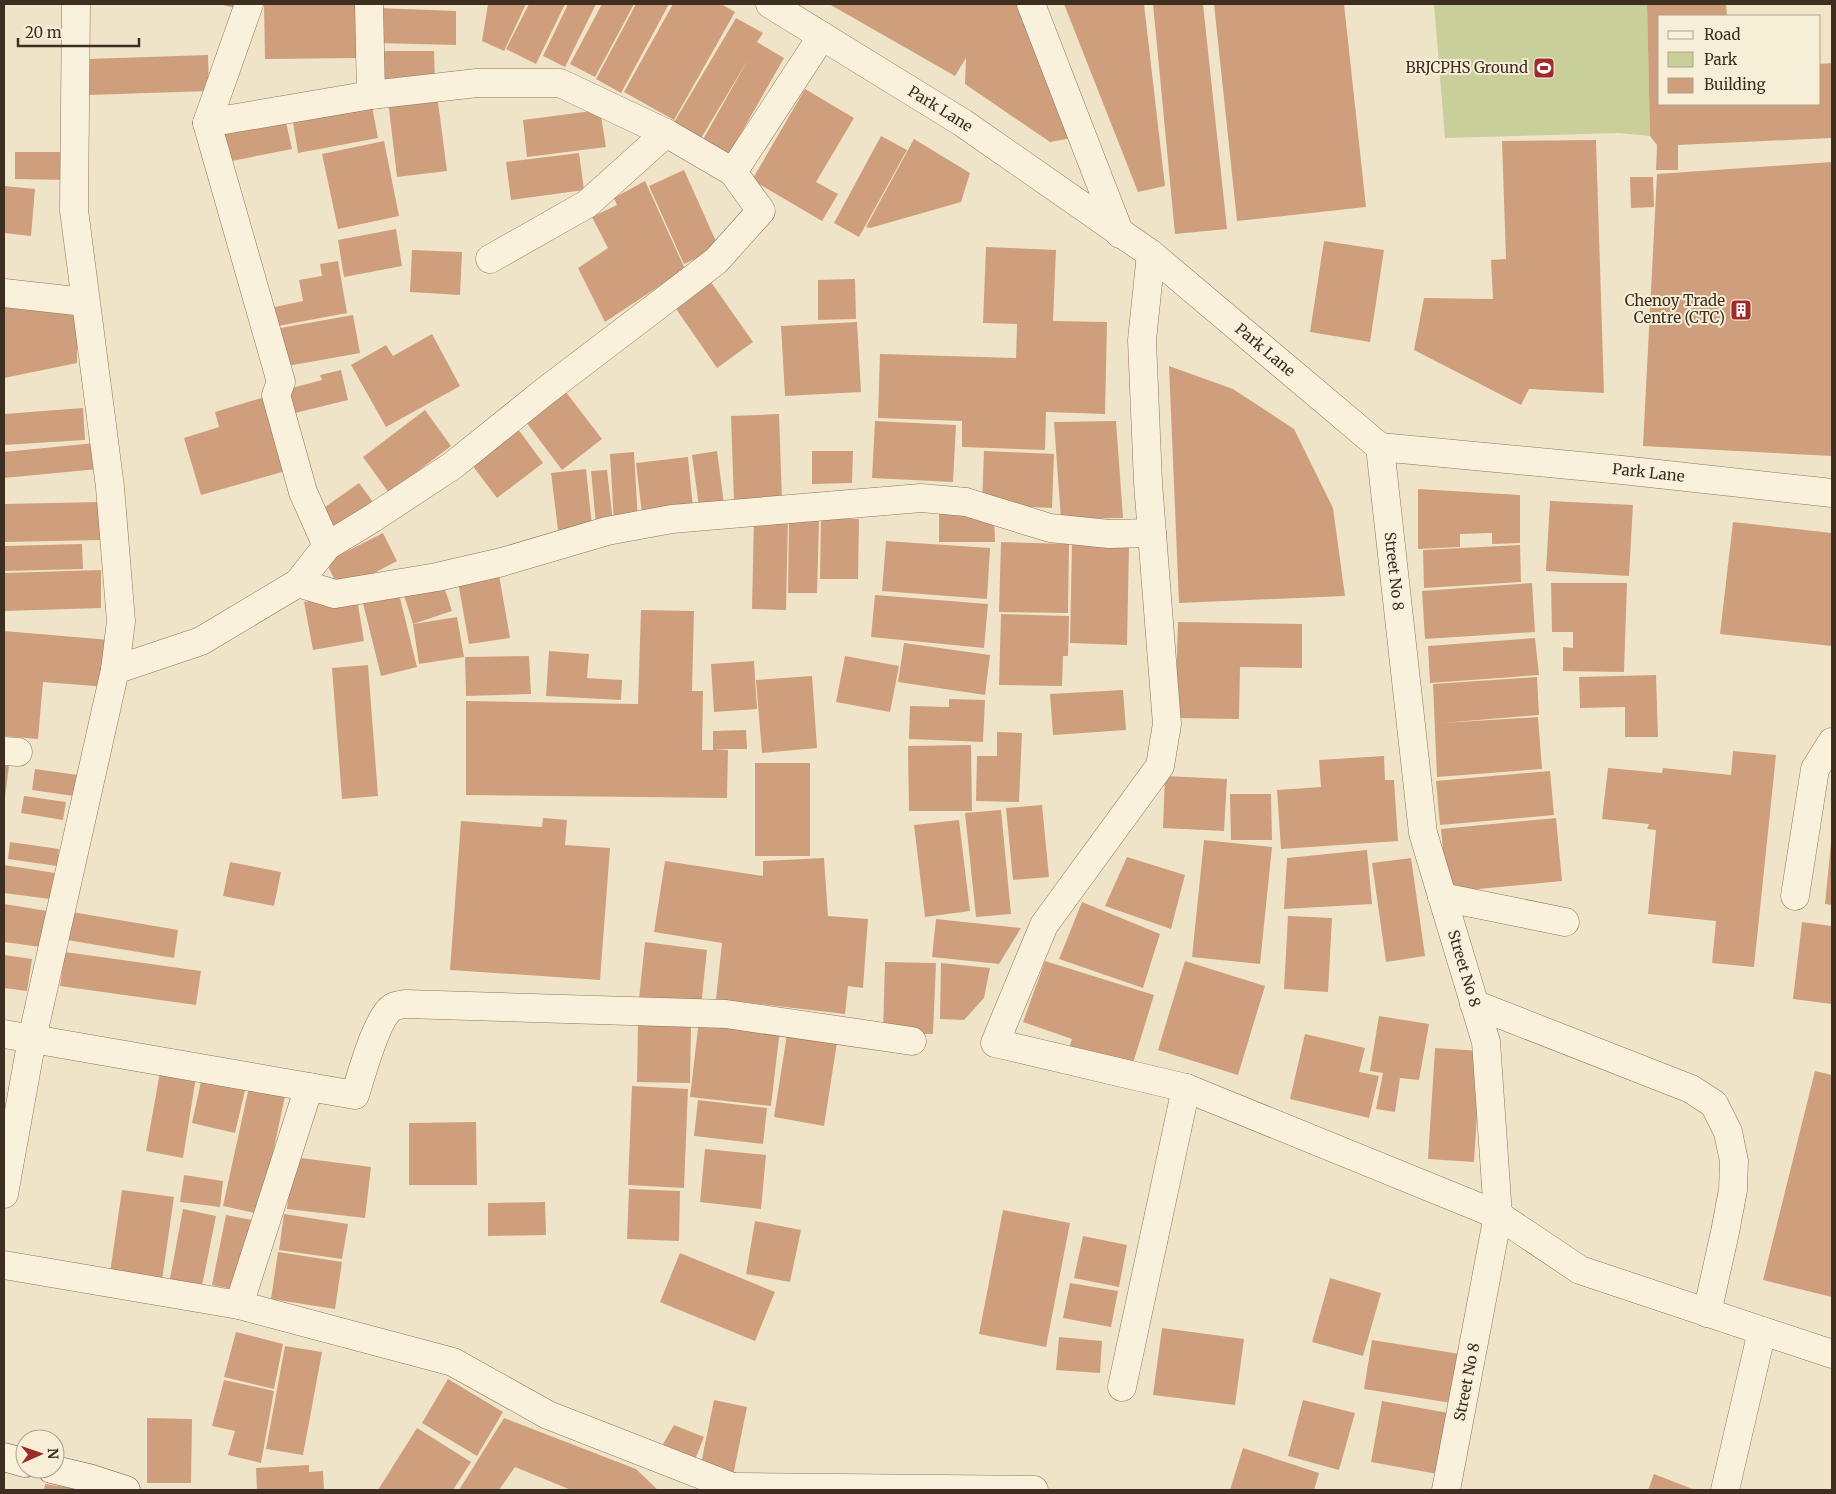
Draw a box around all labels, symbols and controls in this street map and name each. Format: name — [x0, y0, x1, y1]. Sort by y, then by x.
scale bar — [18, 15, 139, 47]
legend — [1658, 15, 1821, 105]
text: 20 m — [25, 23, 62, 42]
text: Road — [1704, 25, 1740, 44]
text: Park — [1704, 50, 1738, 69]
sports icon: BRJCPHS Ground — [1532, 56, 1556, 80]
place label: BRJCPHS Ground — [1405, 58, 1528, 77]
text: Building — [1704, 75, 1766, 94]
street label: Park Lane — [905, 81, 977, 136]
place label: Chenoy Trade Centre (CTC) — [1625, 291, 1725, 327]
building icon: Chenoy Trade Centre (CTC) — [1729, 298, 1753, 322]
street label: Park Lane — [1231, 319, 1299, 380]
street label: Park Lane — [1611, 459, 1686, 486]
street label: Street No 8 — [1381, 531, 1408, 612]
street label: Street No 8 — [1444, 928, 1485, 1009]
street label: Street No 8 — [1450, 1341, 1483, 1423]
north arrow — [15, 1429, 65, 1479]
text: N — [44, 1448, 62, 1459]

